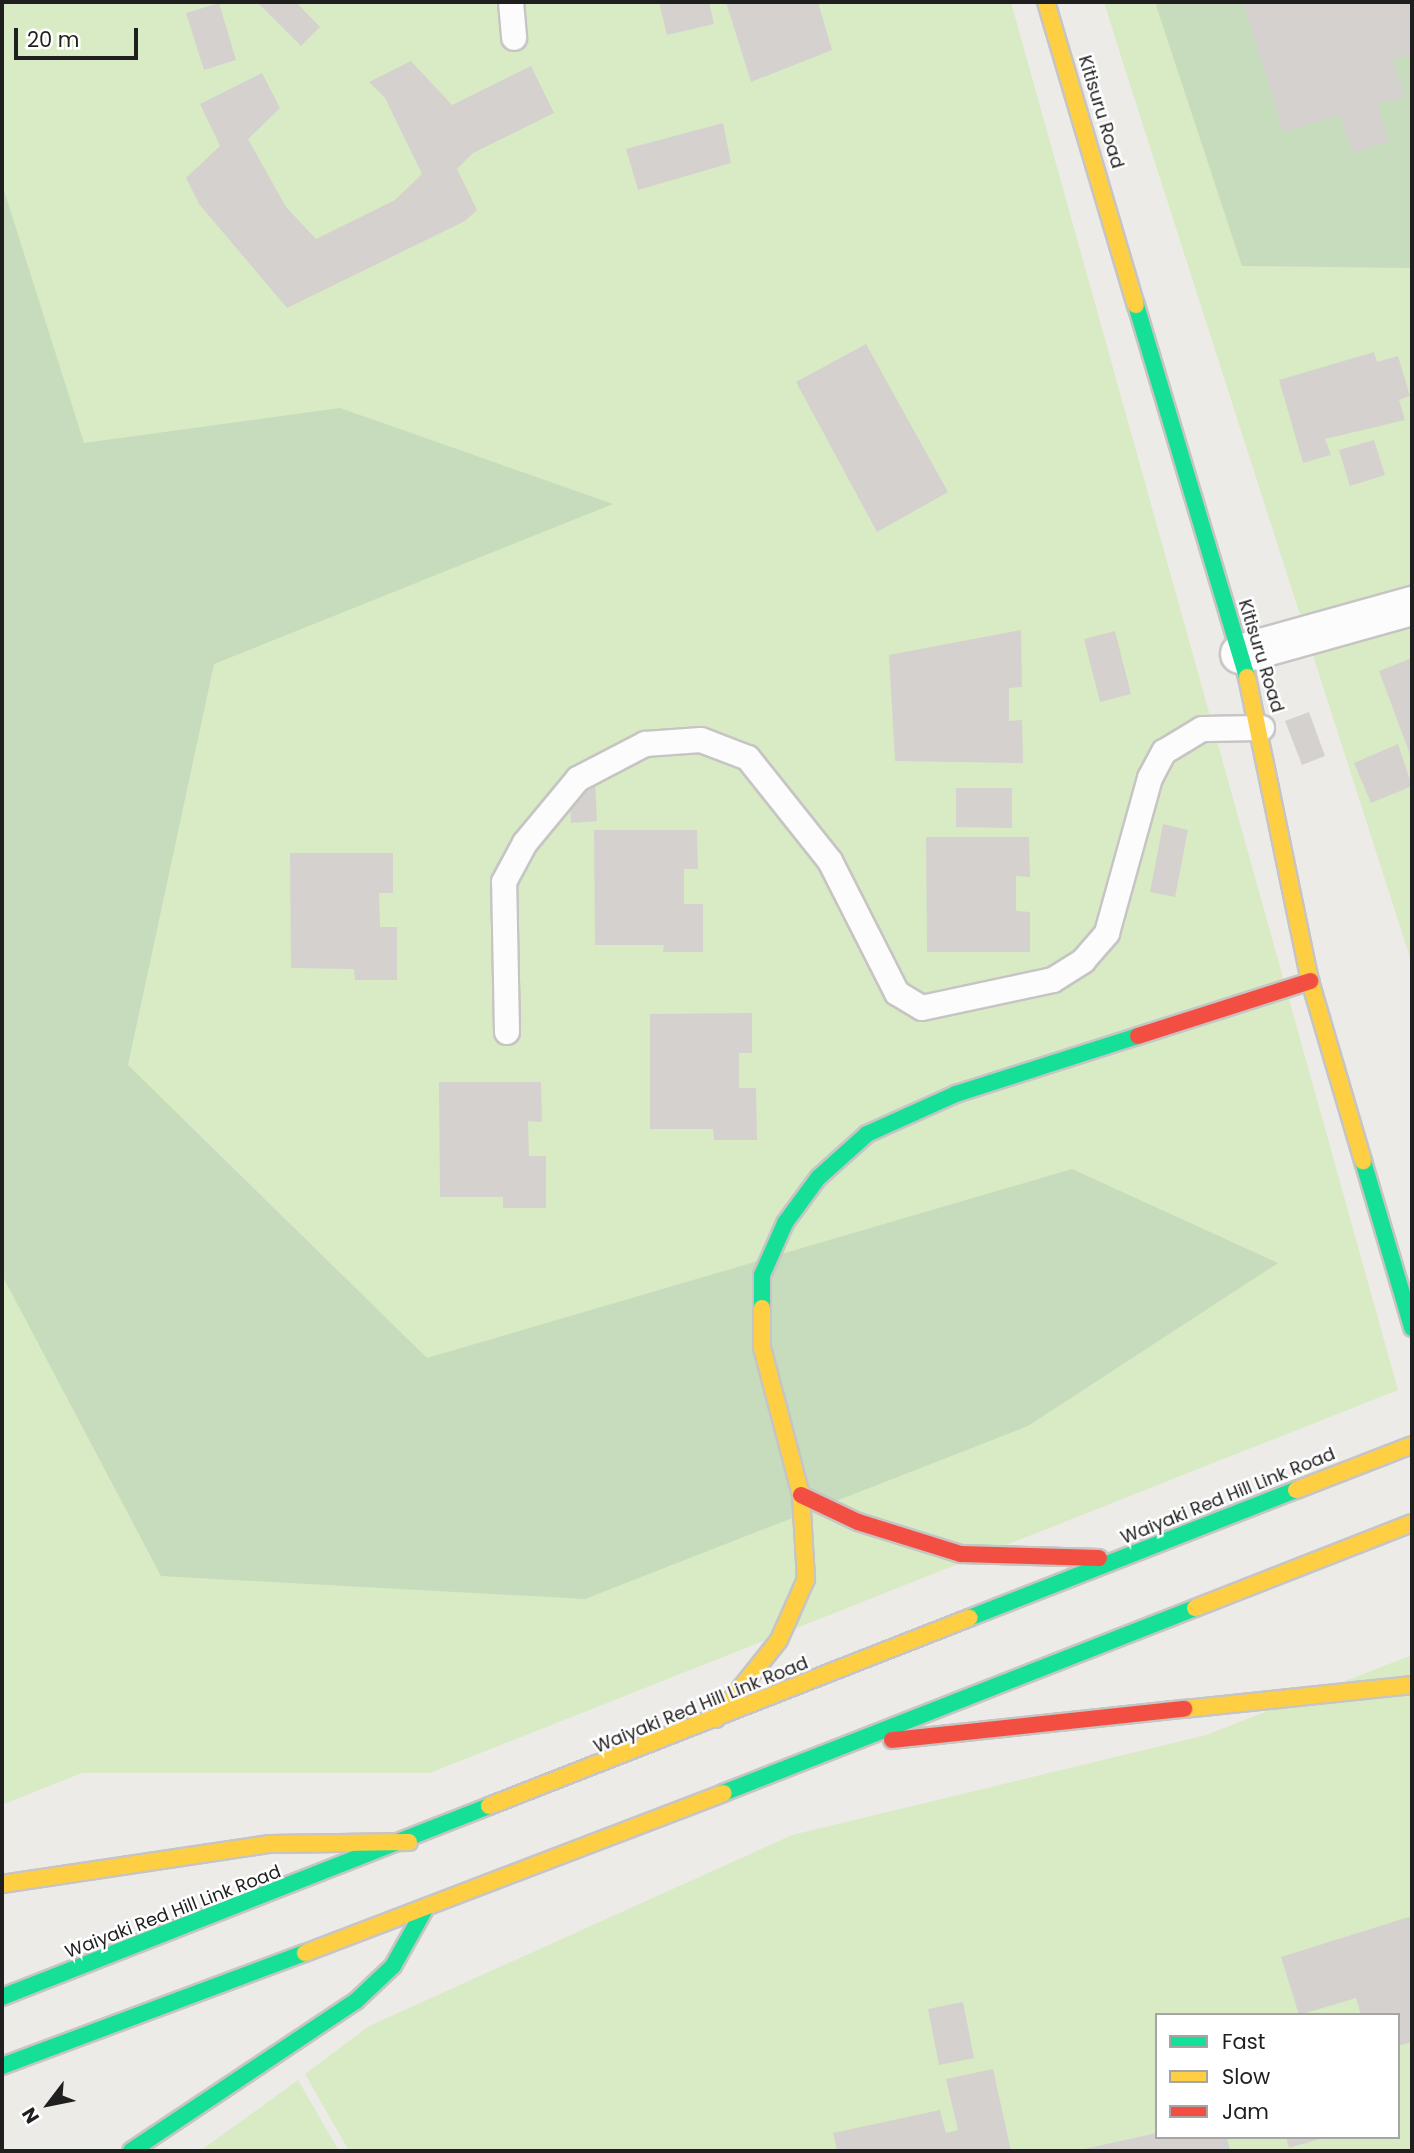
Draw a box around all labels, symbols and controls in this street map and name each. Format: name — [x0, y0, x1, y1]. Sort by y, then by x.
scale bar — [18, 14, 142, 58]
text: 20 m — [27, 25, 80, 54]
street label: Kitisuru Road — [1074, 53, 1128, 171]
street label: Kitisuru Road — [1234, 597, 1288, 715]
street label: Waiyaki Red Hill Link Road — [1118, 1443, 1338, 1549]
street label: Waiyaki Red Hill Link Road — [591, 1652, 811, 1758]
street label: Waiyaki Red Hill Link Road — [62, 1861, 284, 1963]
legend — [1155, 2013, 1400, 2139]
text: Fast — [1222, 2027, 1265, 2056]
text: Slow — [1222, 2062, 1270, 2091]
north arrow — [14, 2069, 84, 2139]
text: Jam — [1222, 2097, 1269, 2126]
text: N — [16, 2102, 46, 2129]

